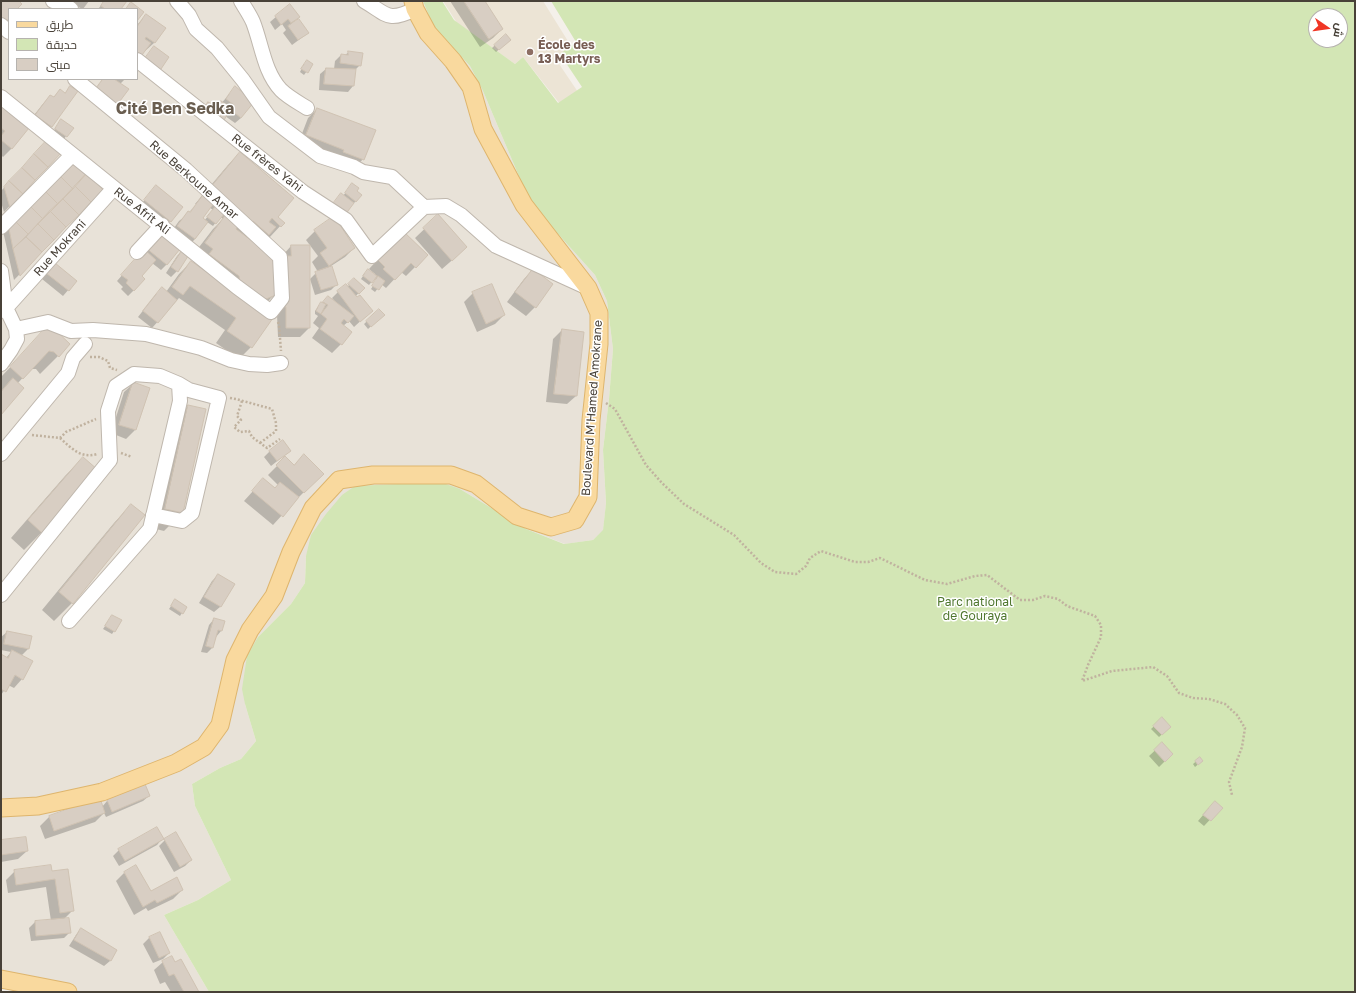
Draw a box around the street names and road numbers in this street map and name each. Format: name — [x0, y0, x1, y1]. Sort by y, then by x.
street label: Rue frères Yahi — [229, 131, 305, 195]
street label: Rue Berkoune Amar — [147, 137, 241, 223]
street label: Rue Afrit Ali — [111, 184, 173, 238]
street label: Rue Mokrani — [31, 217, 89, 279]
street label: Boulevard M'Hamed Amokrane — [579, 320, 605, 496]

